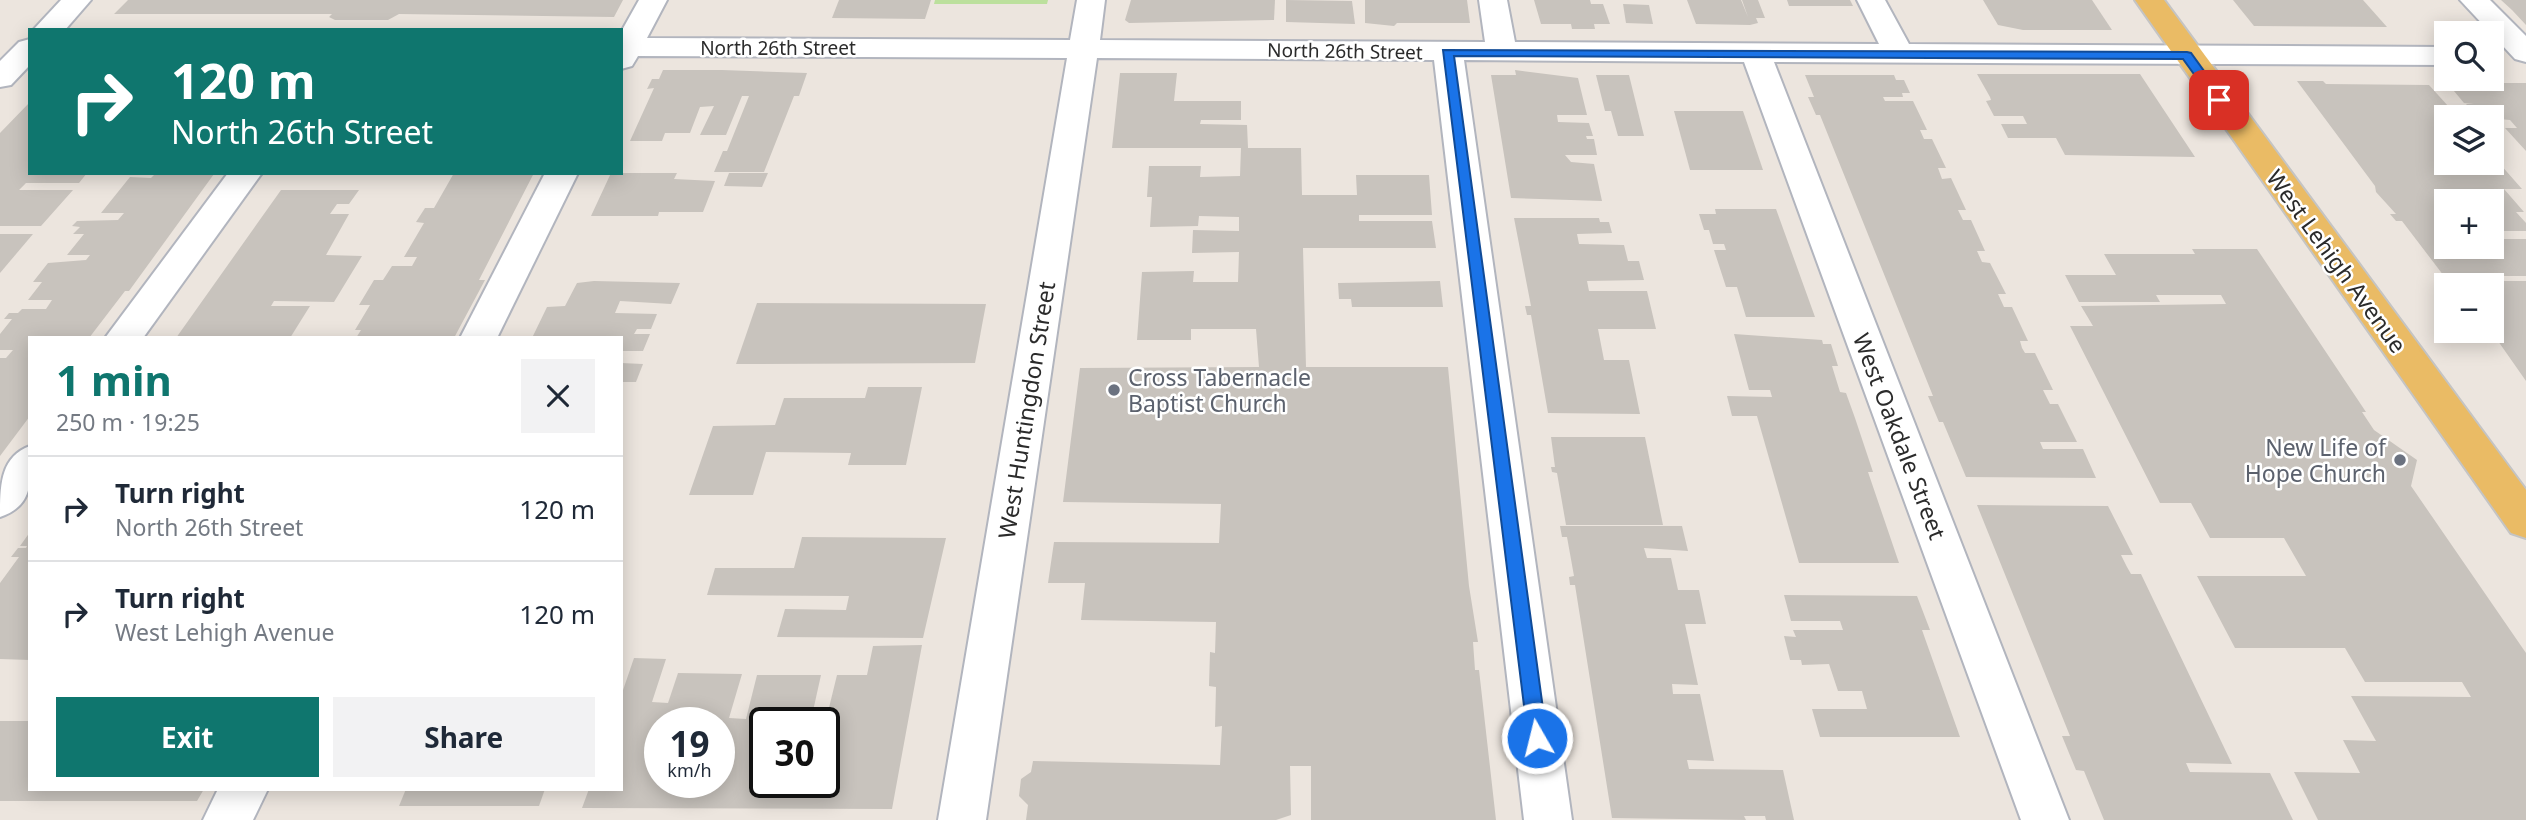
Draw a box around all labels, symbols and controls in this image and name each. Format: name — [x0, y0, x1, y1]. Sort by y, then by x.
map controls — [2434, 21, 2504, 343]
button: search — [2434, 21, 2504, 91]
street label: North 26th Street — [700, 35, 856, 61]
street label: North 26th Street — [1267, 37, 1423, 65]
text: 120 m — [171, 47, 316, 113]
icon: right — [56, 56, 147, 147]
pin — [2189, 70, 2249, 130]
icon: arrive — [2200, 81, 2238, 119]
button: layers — [2434, 105, 2504, 175]
text: North 26th Street — [171, 110, 433, 153]
street label: West Lehigh Avenue — [2260, 163, 2414, 359]
button: + — [2434, 189, 2504, 259]
button: − — [2434, 273, 2504, 343]
street label: West Huntingdon Street — [990, 279, 1062, 541]
street label: West Oakdale Street — [1846, 328, 1954, 544]
text: 1 min — [56, 351, 172, 408]
button: close — [521, 359, 595, 433]
place label: Cross Tabernacle Baptist Church — [1128, 361, 1311, 419]
marker: Cross Tabernacle Baptist Church — [1106, 382, 1122, 398]
text: 250 m · 19:25 — [56, 406, 200, 438]
place label: New Life of Hope Church — [2245, 431, 2387, 489]
marker: New Life of Hope Church — [2392, 452, 2408, 468]
text: Turn right — [115, 475, 245, 511]
icon: right — [56, 490, 94, 528]
text: 120 m — [519, 491, 595, 527]
text: North 26th Street — [115, 511, 303, 543]
text: Turn right — [115, 580, 245, 616]
icon: right — [56, 595, 94, 633]
text: 120 m — [519, 596, 595, 632]
text: West Lehigh Avenue — [115, 616, 334, 648]
button: Exit — [56, 697, 319, 777]
button: Share — [333, 697, 595, 777]
position arrow — [1500, 701, 1574, 775]
speed limit sign: 30 — [749, 707, 840, 798]
text: 19 — [669, 720, 710, 767]
text: km/h — [667, 758, 712, 782]

